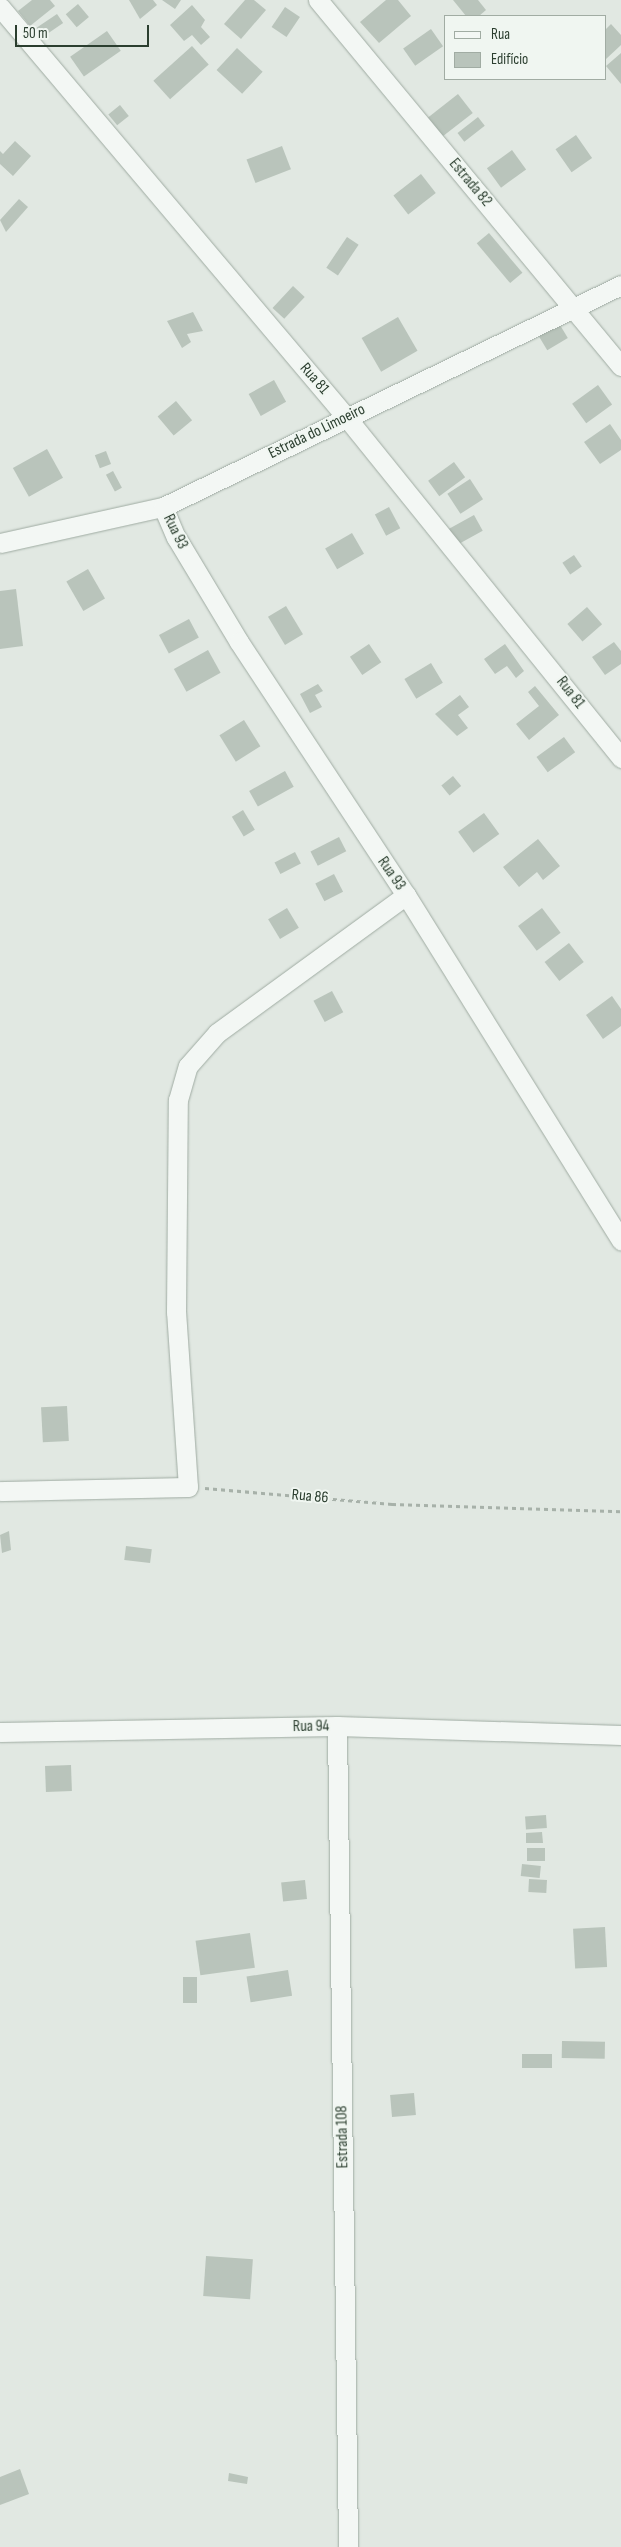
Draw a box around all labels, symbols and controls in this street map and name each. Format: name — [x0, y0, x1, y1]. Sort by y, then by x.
scale bar — [18, 15, 151, 47]
legend — [444, 15, 606, 80]
text: 50 m — [23, 24, 48, 43]
text: Rua — [491, 25, 510, 44]
text: Edifício — [491, 50, 528, 69]
street label: Estrada 82 — [444, 155, 496, 211]
street label: Rua 81 — [295, 359, 333, 399]
street label: Estrada do Limoeiro — [266, 400, 368, 464]
street label: Rua 93 — [158, 511, 192, 553]
street label: Rua 81 — [552, 673, 588, 713]
street label: Rua 93 — [373, 854, 409, 894]
street label: Rua 86 — [291, 1486, 329, 1508]
street label: Rua 94 — [293, 1717, 329, 1737]
street label: Estrada 108 — [333, 2105, 353, 2169]

